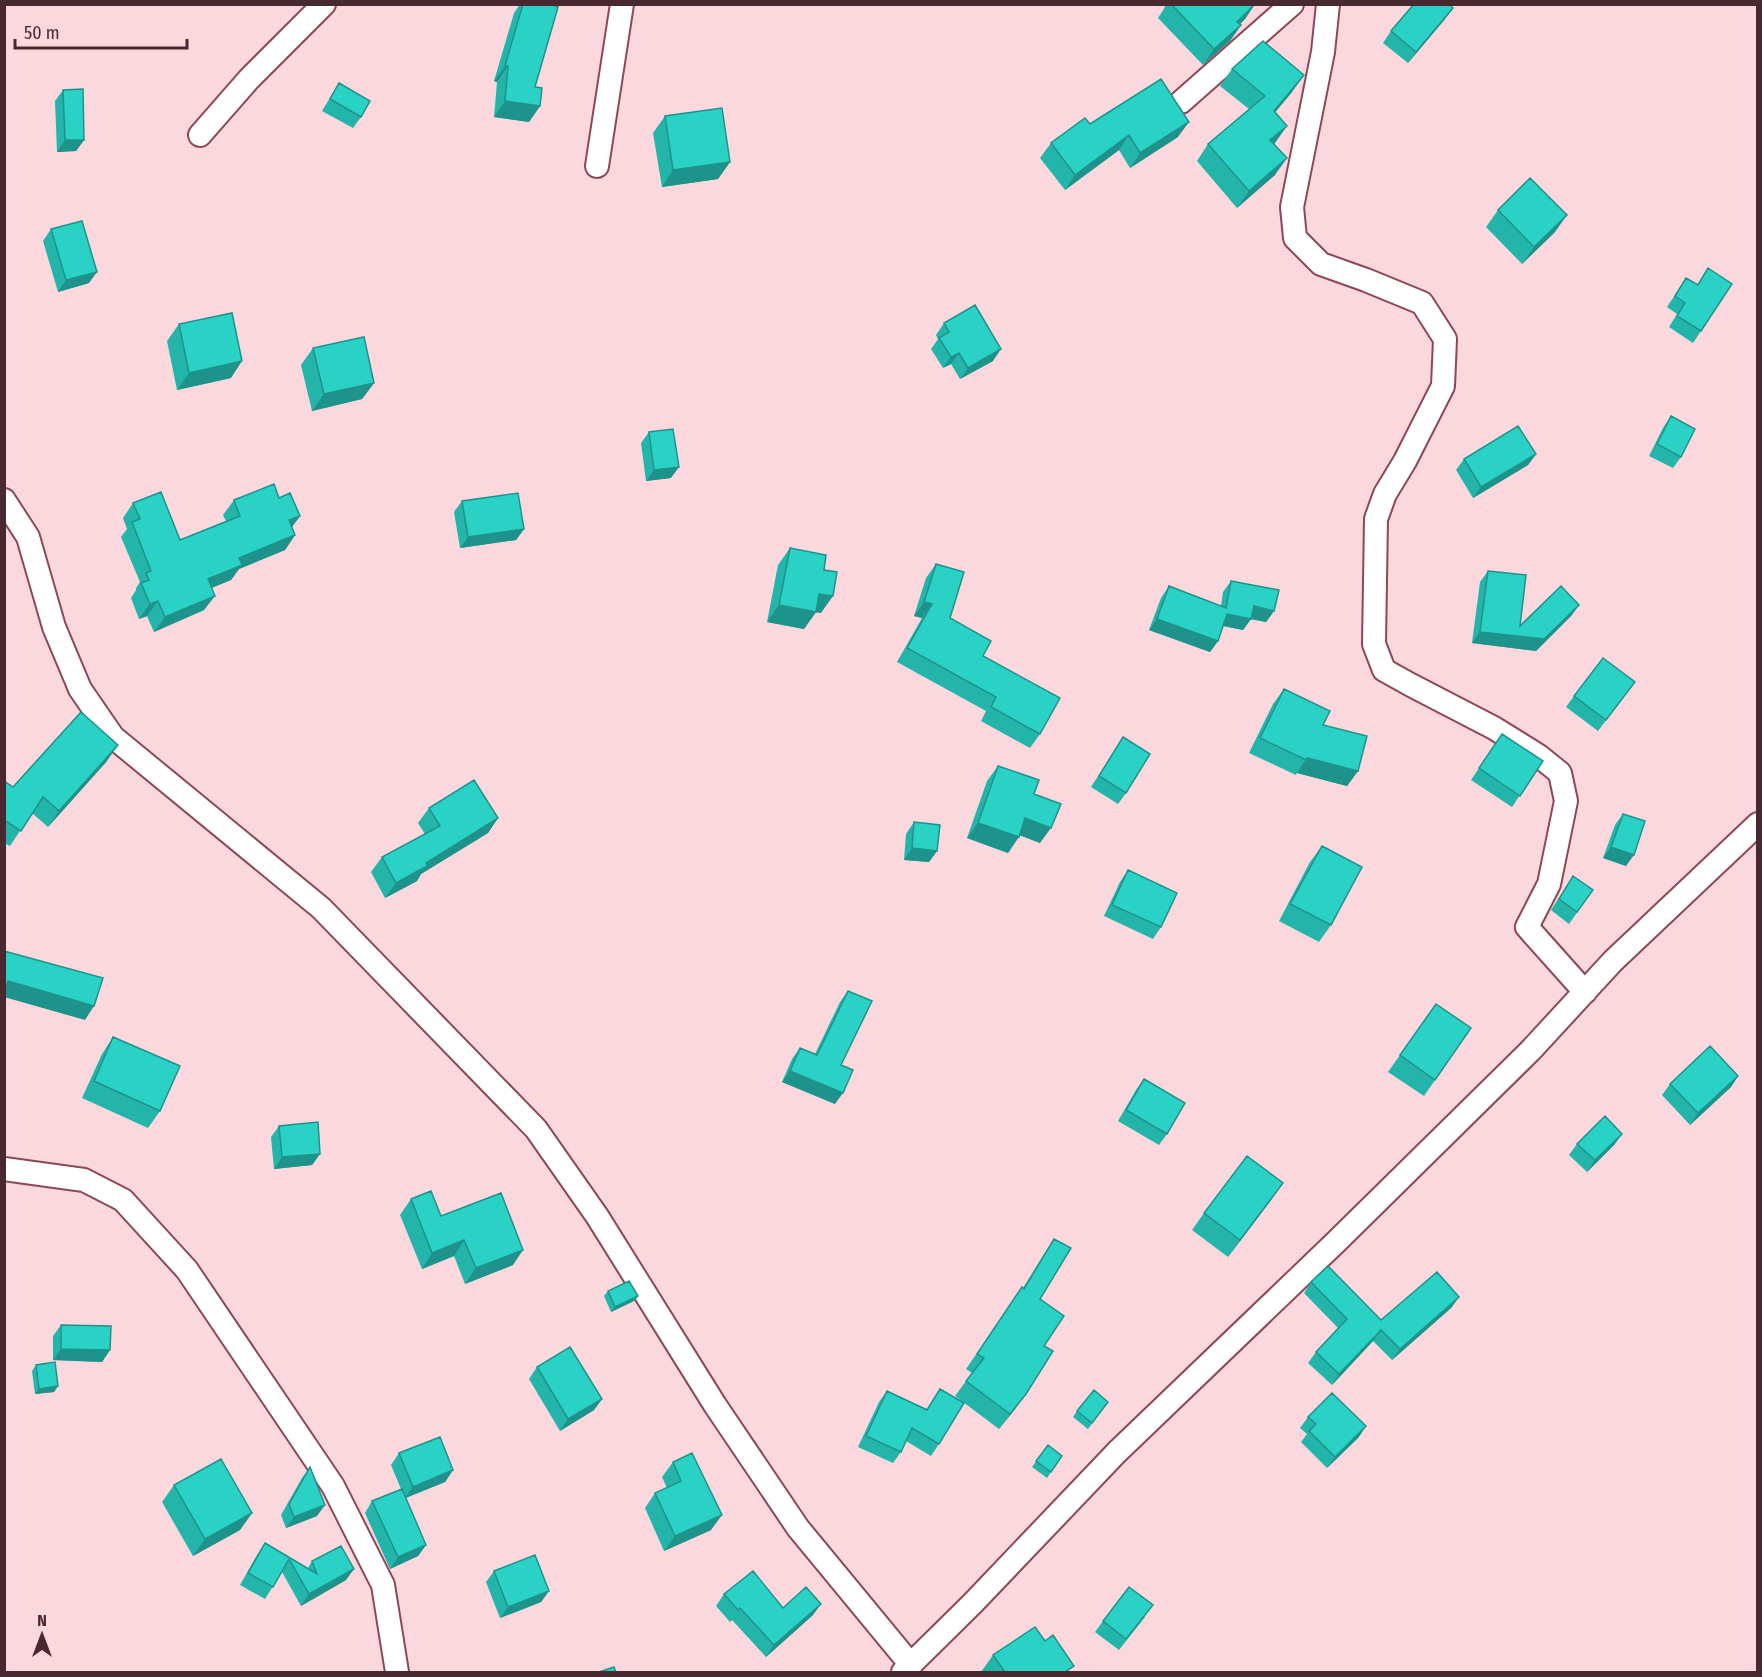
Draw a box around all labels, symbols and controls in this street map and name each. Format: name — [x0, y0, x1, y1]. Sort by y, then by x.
scale bar — [15, 12, 188, 50]
text: 50 m — [24, 22, 60, 44]
north arrow — [12, 1605, 72, 1665]
text: N — [37, 1611, 47, 1630]

